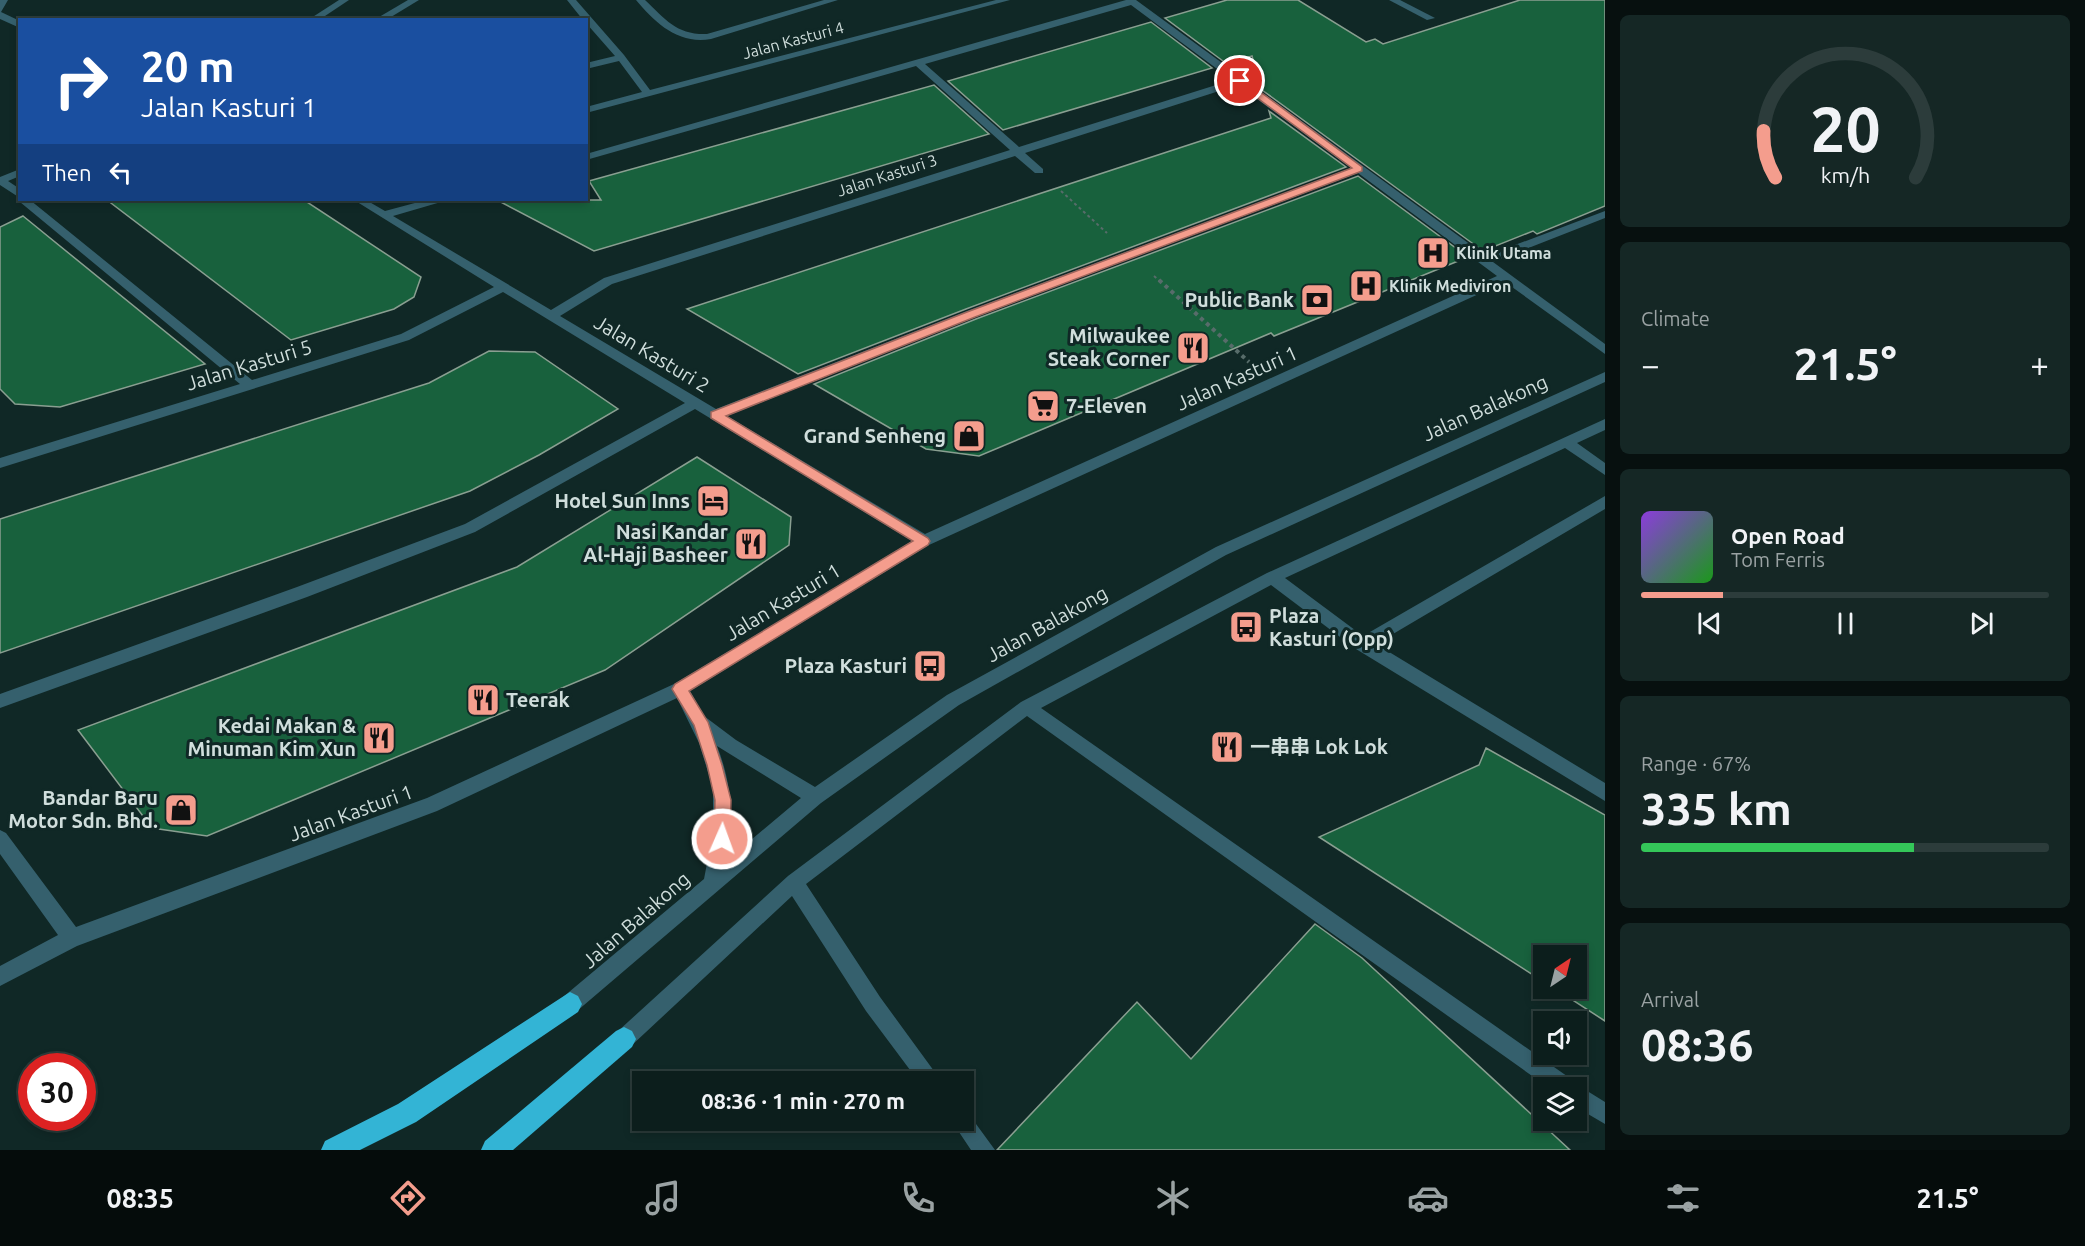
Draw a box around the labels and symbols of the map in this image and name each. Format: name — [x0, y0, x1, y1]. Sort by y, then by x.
street label: Jalan Kasturi 4 — [740, 18, 846, 62]
pin — [1214, 55, 1265, 106]
street label: Jalan Kasturi 3 — [835, 150, 939, 200]
hospital icon: Klinik Utama — [1415, 235, 1451, 271]
place label: Klinik Utama — [1456, 244, 1552, 262]
hospital icon: Klinik Mediviron — [1348, 268, 1384, 304]
place label: Klinik Mediviron — [1389, 277, 1511, 295]
bank icon: Public Bank — [1299, 282, 1335, 318]
place label: Public Bank — [1184, 288, 1294, 311]
street label: Jalan Kasturi 2 — [590, 310, 714, 397]
place label: Milwaukee Steak Corner — [1048, 324, 1171, 370]
restaurant icon: Milwaukee Steak Corner — [1175, 330, 1211, 366]
street label: Jalan Kasturi 5 — [183, 334, 315, 395]
street label: Jalan Kasturi 1 — [1173, 341, 1301, 415]
street label: Jalan Balakong — [1419, 370, 1551, 445]
supermarket icon: 7-Eleven — [1025, 388, 1061, 424]
place label: 7-Eleven — [1066, 394, 1147, 417]
shop icon: Grand Senheng — [951, 418, 987, 454]
place label: Grand Senheng — [804, 424, 946, 447]
hotel icon: Hotel Sun Inns — [695, 483, 731, 519]
place label: Hotel Sun Inns — [554, 489, 690, 512]
place label: Nasi Kandar Al-Haji Basheer — [583, 520, 729, 566]
restaurant icon: Nasi Kandar Al-Haji Basheer — [733, 526, 769, 562]
street label: Jalan Kasturi 1 — [721, 558, 845, 645]
street label: Jalan Balakong — [982, 581, 1111, 666]
place label: Plaza Kasturi (Opp) — [1269, 604, 1394, 650]
bus stop icon: Plaza Kasturi (Opp) — [1228, 609, 1264, 645]
bus stop icon: Plaza Kasturi — [912, 648, 948, 684]
place label: Plaza Kasturi — [784, 654, 907, 677]
restaurant icon: Teerak — [465, 682, 501, 718]
place label: Teerak — [506, 688, 570, 711]
place label: Kedai Makan & Minuman Kim Xun — [187, 714, 356, 760]
restaurant icon: Kedai Makan & Minuman Kim Xun — [361, 720, 397, 756]
restaurant icon: 一串串 Lok Lok — [1209, 729, 1245, 765]
place label: 一串串 Lok Lok — [1250, 735, 1388, 758]
street label: Jalan Kasturi 1 — [286, 779, 416, 846]
place label: Bandar Baru Motor Sdn. Bhd. — [8, 786, 158, 832]
shop icon: Bandar Baru Motor Sdn. Bhd. — [163, 792, 199, 828]
position arrow — [690, 807, 754, 871]
street label: Jalan Balakong — [577, 867, 694, 972]
north arrow — [1533, 945, 1587, 999]
speed limit sign: 30 — [18, 1053, 96, 1131]

